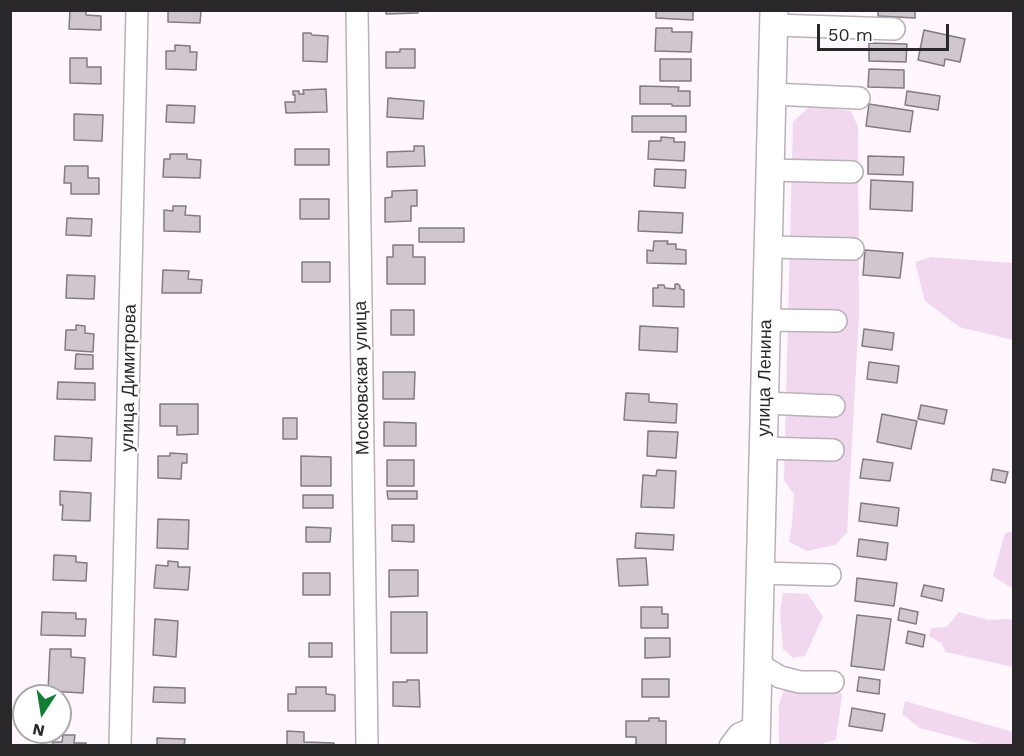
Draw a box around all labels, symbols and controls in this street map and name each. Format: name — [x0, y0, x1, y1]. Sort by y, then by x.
scale bar — [820, 12, 952, 50]
text: 50 m — [828, 24, 873, 45]
street label: Московская улица — [350, 301, 374, 455]
street label: улица Димитрова — [117, 304, 141, 452]
street label: улица Ленина — [753, 319, 777, 437]
north arrow — [12, 684, 72, 744]
text: N — [31, 720, 46, 741]

